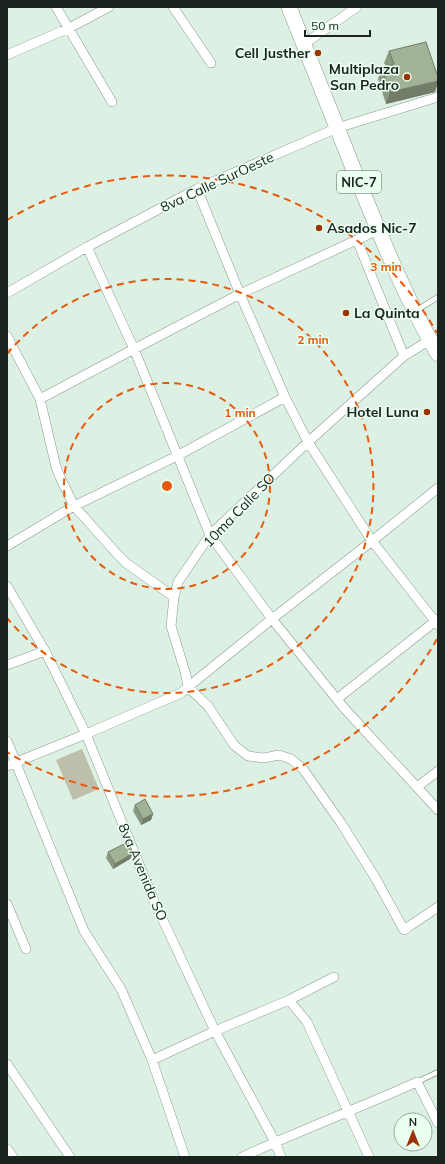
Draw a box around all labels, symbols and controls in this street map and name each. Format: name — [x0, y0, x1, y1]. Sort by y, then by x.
scale bar — [305, 12, 370, 38]
text: 50 m — [311, 18, 339, 33]
place label: Cell Justher — [235, 44, 310, 62]
marker: Cell Justher — [313, 48, 323, 58]
place label: Multiplaza San Pedro — [329, 60, 399, 94]
marker: Multiplaza San Pedro — [402, 72, 412, 82]
street label: 8va Calle SurOeste — [157, 148, 277, 216]
road number: NIC-7 — [337, 171, 381, 193]
place label: Asados Nic-7 — [327, 219, 417, 237]
marker: Asados Nic-7 — [314, 223, 324, 233]
text: 3 min — [370, 259, 402, 274]
place label: La Quinta — [354, 304, 420, 322]
marker: La Quinta — [341, 308, 351, 318]
text: 2 min — [297, 332, 329, 347]
place label: Hotel Luna — [346, 403, 419, 421]
text: 1 min — [224, 405, 256, 420]
marker: Hotel Luna — [422, 407, 432, 417]
street label: 10ma Calle SO — [199, 469, 279, 551]
centre of rings — [160, 479, 174, 493]
street label: 8va Avenida SO — [114, 821, 172, 923]
north arrow — [393, 1112, 433, 1152]
text: N — [409, 1115, 417, 1129]

